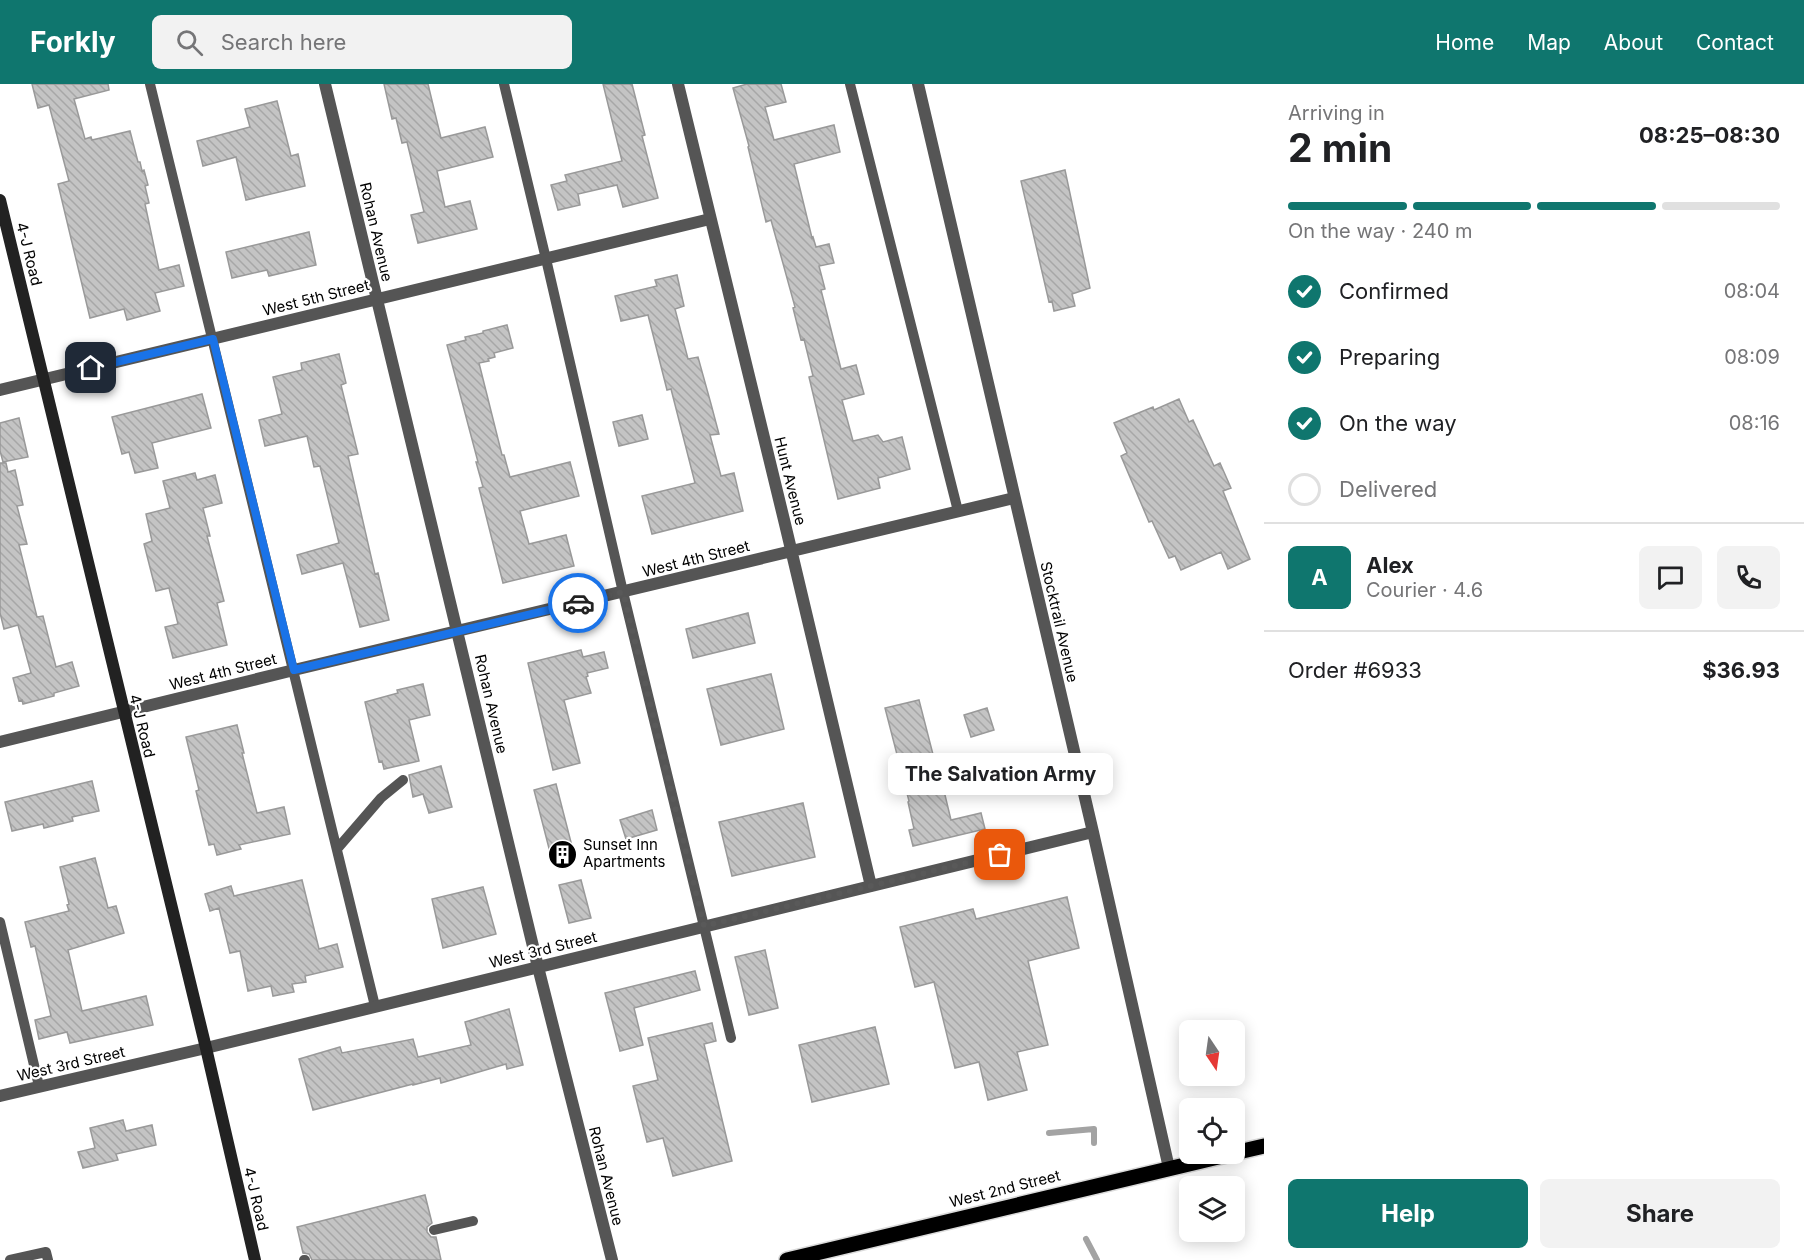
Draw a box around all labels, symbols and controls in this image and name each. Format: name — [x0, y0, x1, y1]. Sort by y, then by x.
search box — [152, 15, 572, 69]
text: Forkly — [30, 25, 116, 59]
icon: search — [173, 26, 206, 59]
text: Search here — [221, 29, 346, 55]
text: Home — [1435, 30, 1494, 55]
text: Map — [1527, 30, 1571, 55]
text: About — [1604, 30, 1663, 55]
text: Contact — [1696, 30, 1774, 55]
text: Arriving in — [1288, 101, 1385, 125]
text: 08:25–08:30 — [1639, 122, 1780, 148]
text: 2 min — [1288, 124, 1392, 171]
street label: Rohan Avenue — [356, 180, 397, 283]
text: On the way · 240 m — [1288, 219, 1473, 243]
street label: 4-J Road — [12, 220, 47, 288]
street label: West 5th Street — [261, 275, 371, 320]
icon: check — [1288, 275, 1321, 308]
text: Confirmed — [1339, 278, 1449, 304]
text: 08:04 — [1724, 279, 1780, 303]
icon: check — [1288, 341, 1321, 374]
pin — [65, 342, 116, 393]
text: Preparing — [1339, 344, 1440, 370]
text: 08:09 — [1724, 345, 1780, 369]
icon: home — [74, 351, 107, 384]
icon: check — [1288, 407, 1321, 440]
text: On the way — [1339, 410, 1457, 436]
text: 08:16 — [1729, 411, 1780, 435]
street label: Hunt Avenue — [770, 435, 811, 527]
text: Delivered — [1339, 476, 1437, 502]
street label: West 4th Street — [640, 536, 752, 581]
button: chat — [1639, 546, 1702, 609]
button: phone — [1717, 546, 1780, 609]
text: Alex — [1366, 552, 1414, 578]
street label: Stocktrail Avenue — [1036, 560, 1083, 684]
text: A — [1311, 564, 1328, 590]
courier — [548, 573, 608, 633]
text: Courier · 4.6 — [1366, 578, 1483, 602]
icon: car — [562, 587, 595, 620]
street label: West 4th Street — [167, 649, 279, 694]
street label: Rohan Avenue — [471, 652, 512, 755]
text: Order #6933 — [1288, 657, 1422, 683]
text: $36.93 — [1702, 657, 1780, 683]
street label: 4-J Road — [125, 692, 160, 760]
callout: The Salvation Army — [888, 753, 1112, 795]
text: The Salvation Army — [905, 762, 1096, 786]
pin — [974, 829, 1025, 880]
place label: Sunset Inn Apartments — [583, 835, 665, 871]
building icon: Sunset Inn Apartments — [546, 838, 578, 870]
icon: bag — [983, 838, 1016, 871]
street label: West 3rd Street — [487, 927, 599, 972]
north arrow — [1179, 1020, 1245, 1086]
map controls — [1179, 1020, 1245, 1242]
street label: West 3rd Street — [15, 1042, 127, 1085]
button: locate — [1179, 1098, 1245, 1164]
street label: Rohan Avenue — [585, 1124, 628, 1227]
street label: 4-J Road — [240, 1165, 273, 1233]
street label: West 2nd Street — [947, 1166, 1062, 1211]
button: layers — [1179, 1176, 1245, 1242]
button: Help — [1288, 1179, 1528, 1248]
button: Share — [1540, 1179, 1780, 1248]

